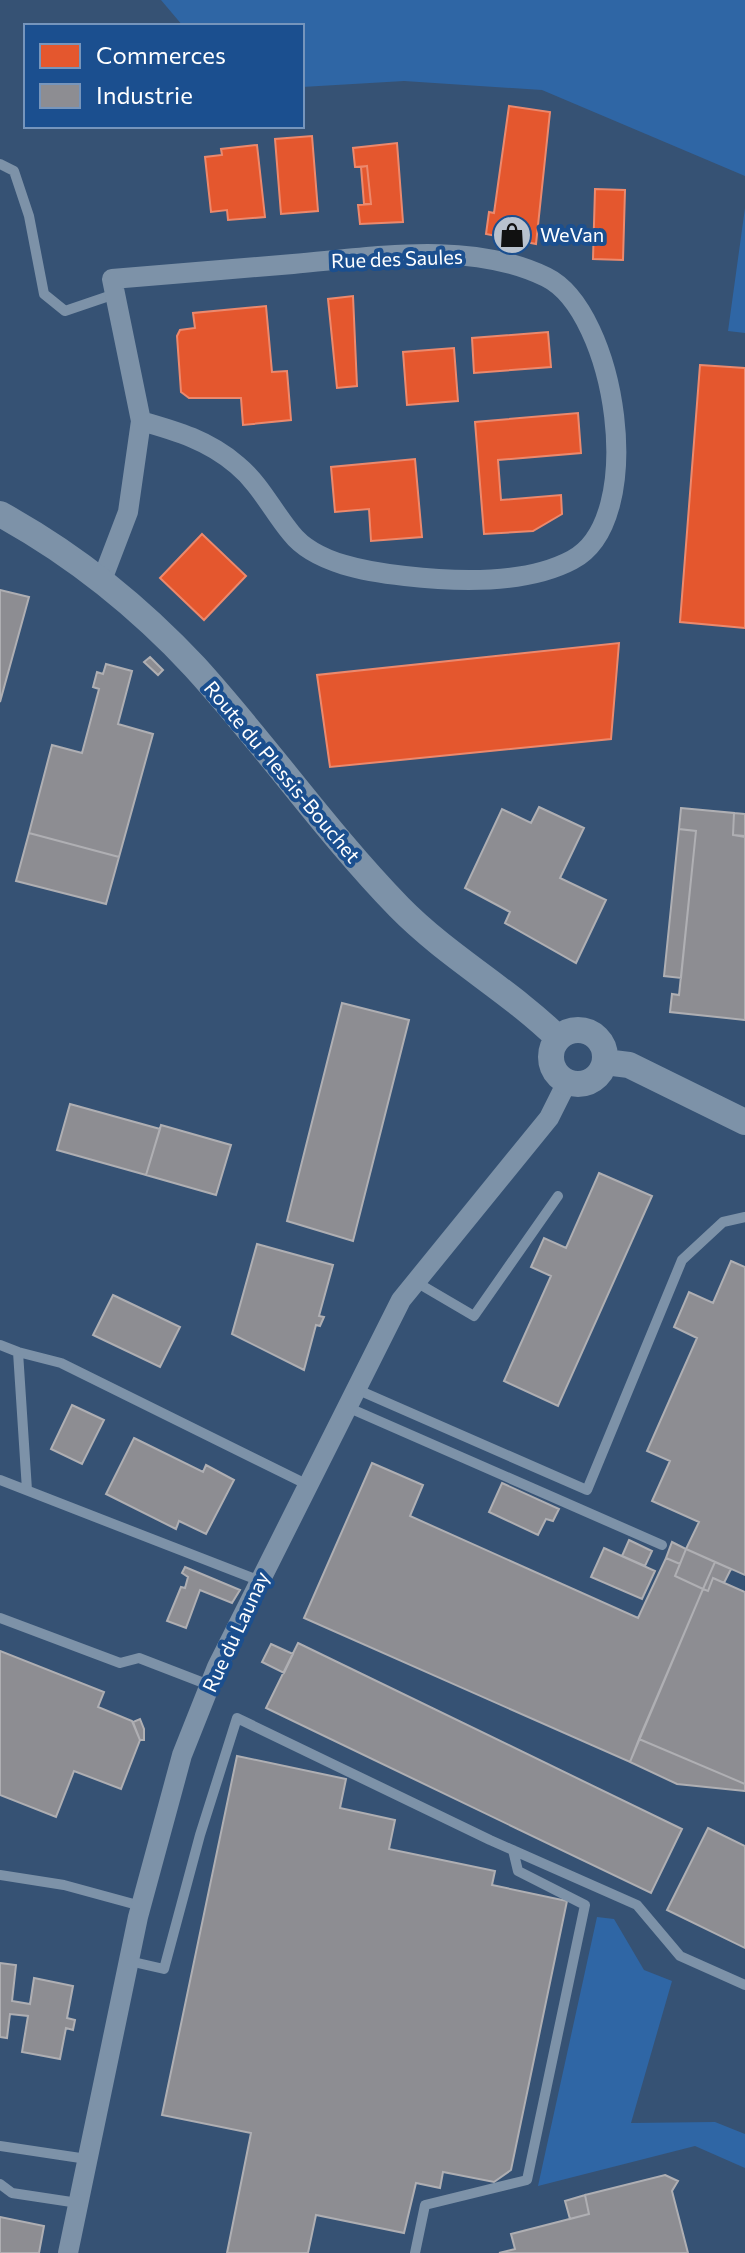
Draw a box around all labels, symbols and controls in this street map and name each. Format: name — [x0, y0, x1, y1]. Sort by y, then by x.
legend — [24, 24, 304, 128]
text: Commerces — [96, 40, 226, 69]
text: Industrie — [96, 80, 193, 109]
shop icon: WeVan — [491, 214, 533, 256]
place label: WeVan — [540, 222, 604, 246]
street label: Rue des Saules — [331, 244, 463, 272]
street label: Route du Plessis-Bouchet — [200, 676, 366, 867]
street label: Rue du Launay — [197, 1567, 274, 1696]

